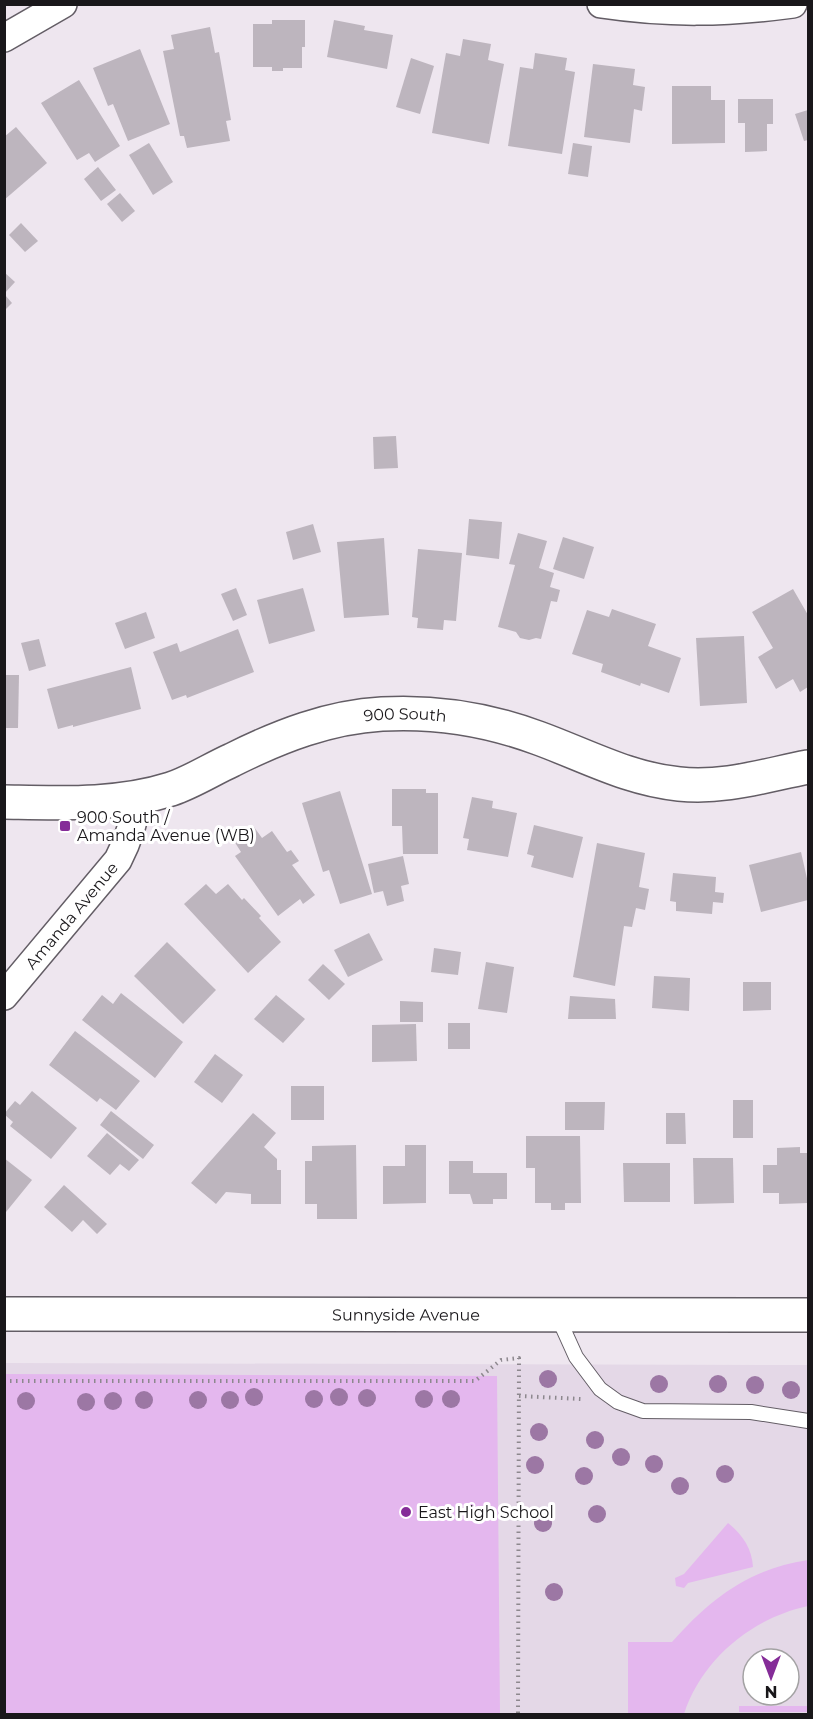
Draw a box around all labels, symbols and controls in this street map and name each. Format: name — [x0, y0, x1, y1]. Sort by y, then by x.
street label: 900 South — [363, 704, 448, 725]
place label: 900 South / Amanda Avenue (WB) — [77, 808, 255, 845]
marker: 900 South / Amanda Avenue (WB) — [58, 819, 72, 833]
street label: Amanda Avenue — [21, 858, 122, 973]
street label: Sunnyside Avenue — [332, 1305, 480, 1324]
place label: East High School — [418, 1503, 554, 1522]
marker: East High School — [399, 1505, 413, 1519]
north arrow — [741, 1647, 801, 1707]
text: N — [765, 1682, 777, 1701]

